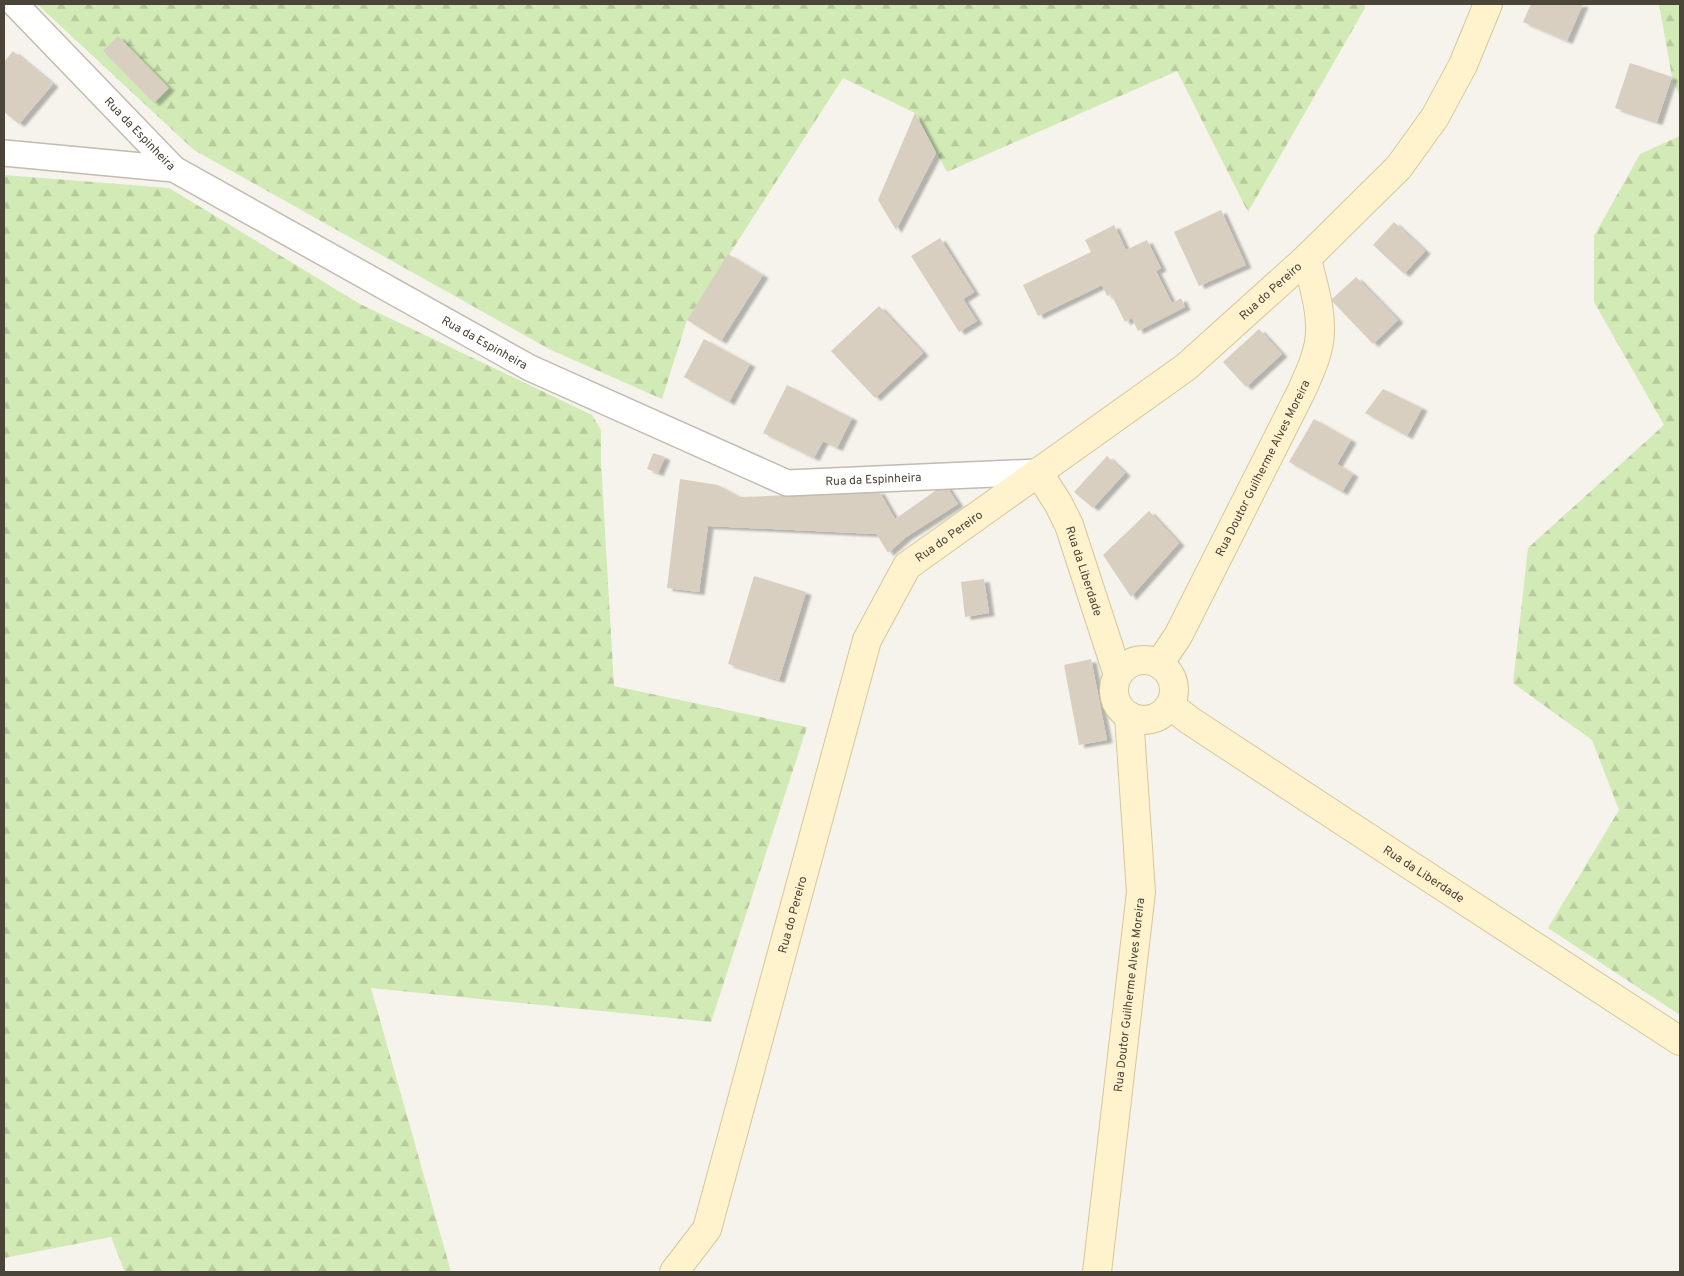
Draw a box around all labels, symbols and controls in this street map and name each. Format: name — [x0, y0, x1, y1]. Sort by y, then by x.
street label: Rua da Espinheira — [100, 94, 178, 174]
street label: Rua do Pereiro — [1236, 259, 1306, 324]
street label: Rua da Espinheira — [438, 313, 530, 374]
street label: Rua Doutor Guilherme Alves Moreira — [1212, 378, 1314, 559]
street label: Rua da Espinheira — [825, 470, 922, 490]
street label: Rua do Pereiro — [912, 507, 987, 567]
street label: Rua da Liberdade — [1061, 524, 1105, 619]
street label: Rua da Liberdade — [1380, 843, 1467, 907]
street label: Rua do Pereiro — [775, 874, 812, 955]
street label: Rua Doutor Guilherme Alves Moreira — [1111, 897, 1149, 1093]

